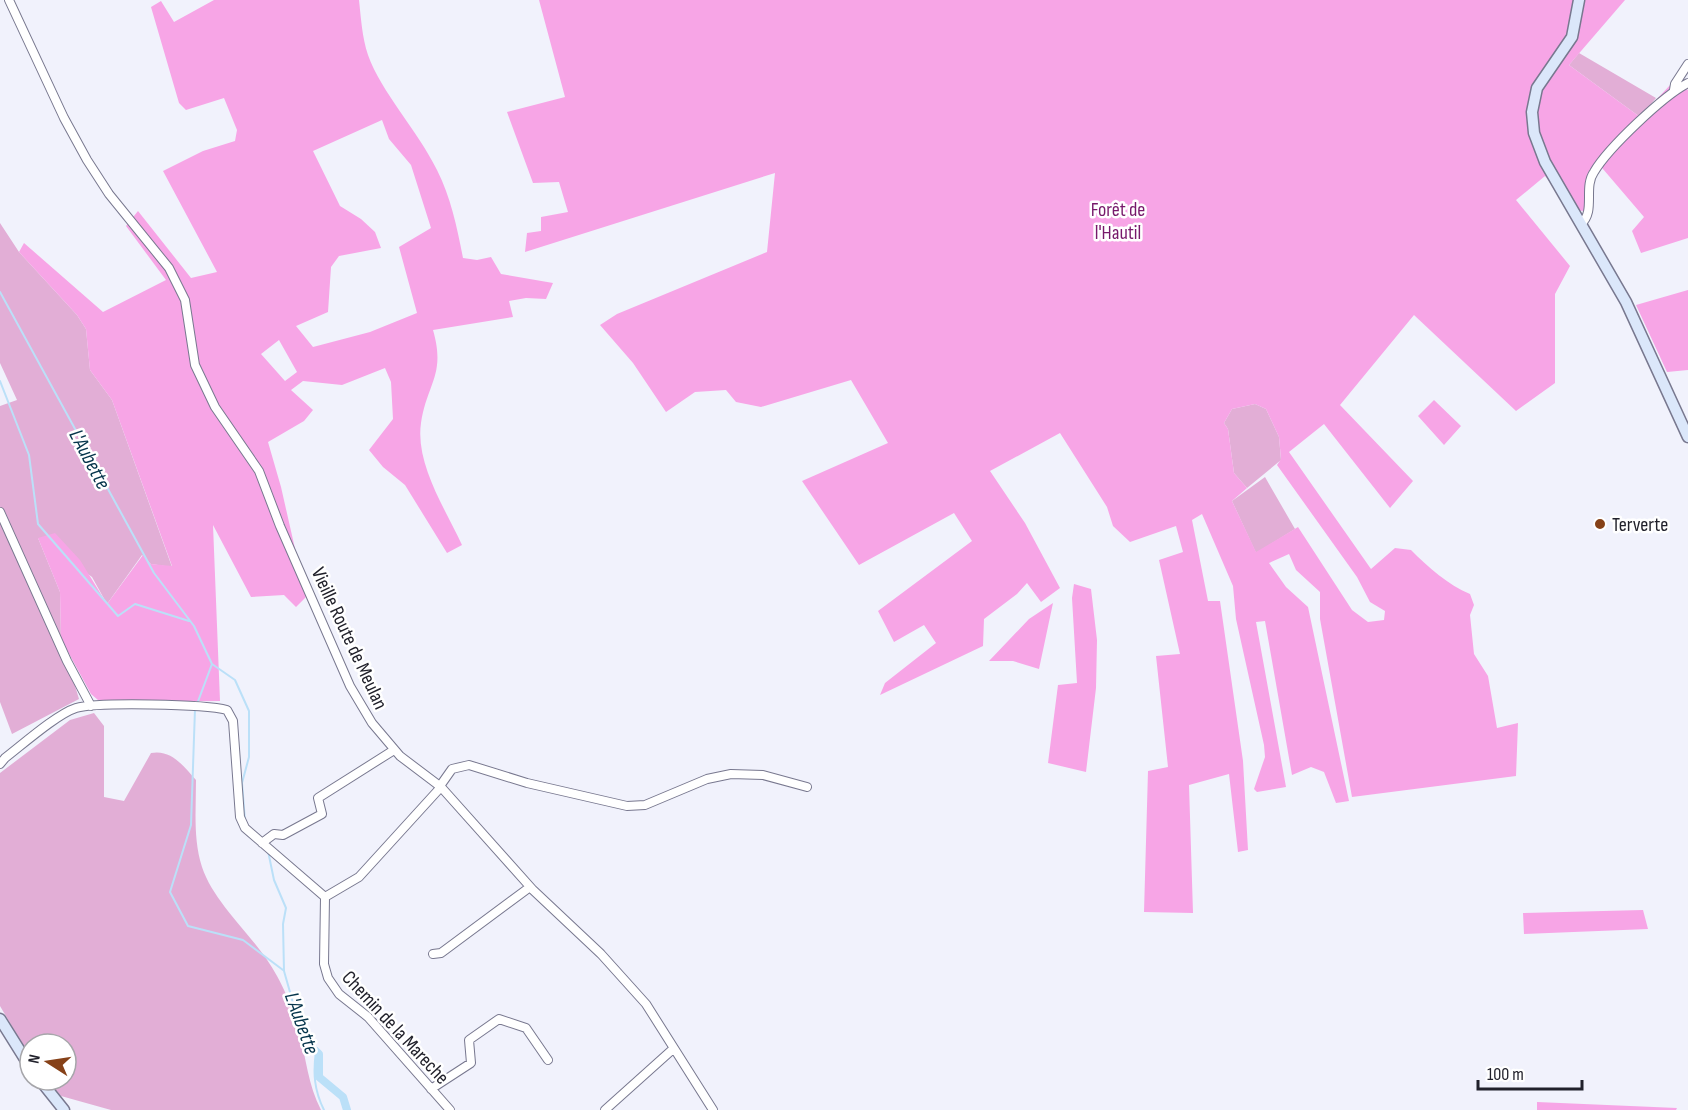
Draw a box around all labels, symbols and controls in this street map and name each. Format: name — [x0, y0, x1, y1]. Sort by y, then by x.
park label: Forêt de l'Hautil — [1091, 198, 1145, 245]
water label: L'Aubette — [63, 425, 116, 493]
place label: Terverte — [1612, 513, 1668, 537]
marker: Terverte — [1593, 517, 1607, 531]
street label: Vieille Route de Meulan — [306, 564, 392, 713]
street label: Chemin de la Mareche — [337, 966, 454, 1089]
water label: L'Aubette — [279, 989, 324, 1058]
north arrow — [18, 1032, 78, 1092]
text: N — [25, 1053, 45, 1065]
scale bar — [1478, 1053, 1582, 1091]
text: 100 m — [1487, 1064, 1524, 1085]

